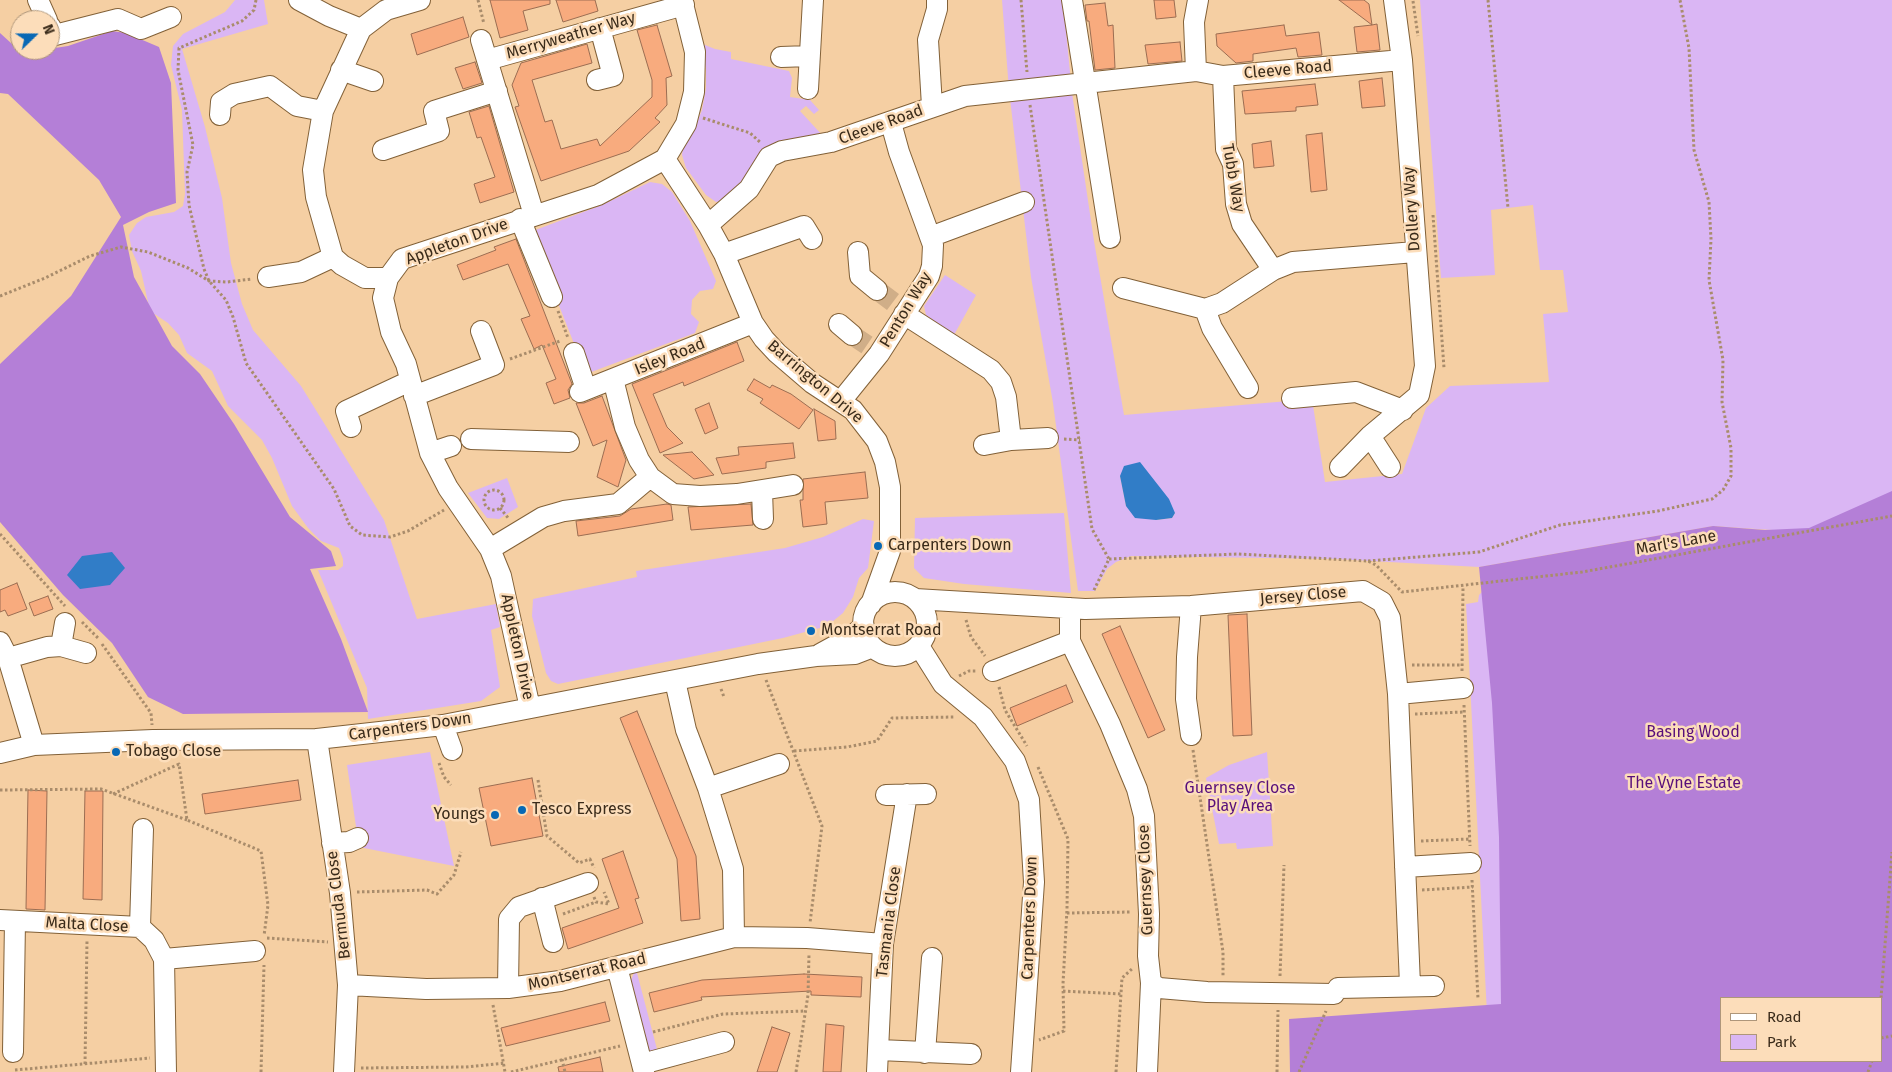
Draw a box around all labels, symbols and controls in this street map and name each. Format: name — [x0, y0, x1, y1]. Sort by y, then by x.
street label: Merryweather Way — [504, 8, 638, 64]
north arrow — [10, 10, 60, 60]
text: N — [39, 22, 58, 37]
street label: Cleeve Road — [1243, 57, 1333, 83]
street label: Cleeve Road — [836, 101, 926, 149]
street label: Tubb Way — [1218, 142, 1248, 214]
street label: Dollery Way — [1399, 166, 1425, 252]
street label: Appleton Drive — [403, 215, 511, 269]
street label: Penton Way — [876, 269, 936, 351]
street label: Isley Road — [632, 334, 708, 380]
street label: Barrington Drive — [763, 336, 867, 428]
street label: Marl's Lane — [1634, 526, 1718, 560]
place label: Carpenters Down — [888, 536, 1012, 556]
marker: Carpenters Down — [872, 540, 884, 552]
street label: Jersey Close — [1259, 583, 1347, 609]
street label: Appleton Drive — [496, 592, 538, 702]
place label: Montserrat Road — [821, 621, 942, 641]
marker: Montserrat Road — [805, 625, 817, 637]
street label: Carpenters Down — [347, 709, 473, 745]
park label: Basing Wood — [1646, 723, 1740, 743]
place label: Tobago Close — [126, 742, 221, 762]
marker: Tobago Close — [110, 746, 122, 758]
park label: The Vyne Estate — [1627, 774, 1741, 794]
park label: Guernsey Close Play Area — [1185, 779, 1295, 817]
place label: Tesco Express — [532, 800, 632, 820]
marker: Tesco Express — [516, 804, 528, 816]
place label: Youngs — [433, 805, 485, 825]
marker: Youngs — [489, 809, 501, 821]
street label: Guernsey Close — [1134, 824, 1158, 936]
street label: Bermuda Close — [323, 850, 355, 960]
street label: Carpenters Down — [1018, 856, 1042, 980]
street label: Tasmania Close — [873, 865, 905, 979]
street label: Malta Close — [45, 913, 129, 937]
street label: Montserrat Road — [526, 949, 648, 995]
legend — [1720, 997, 1882, 1062]
text: Road — [1767, 1008, 1802, 1026]
text: Park — [1767, 1033, 1797, 1051]

